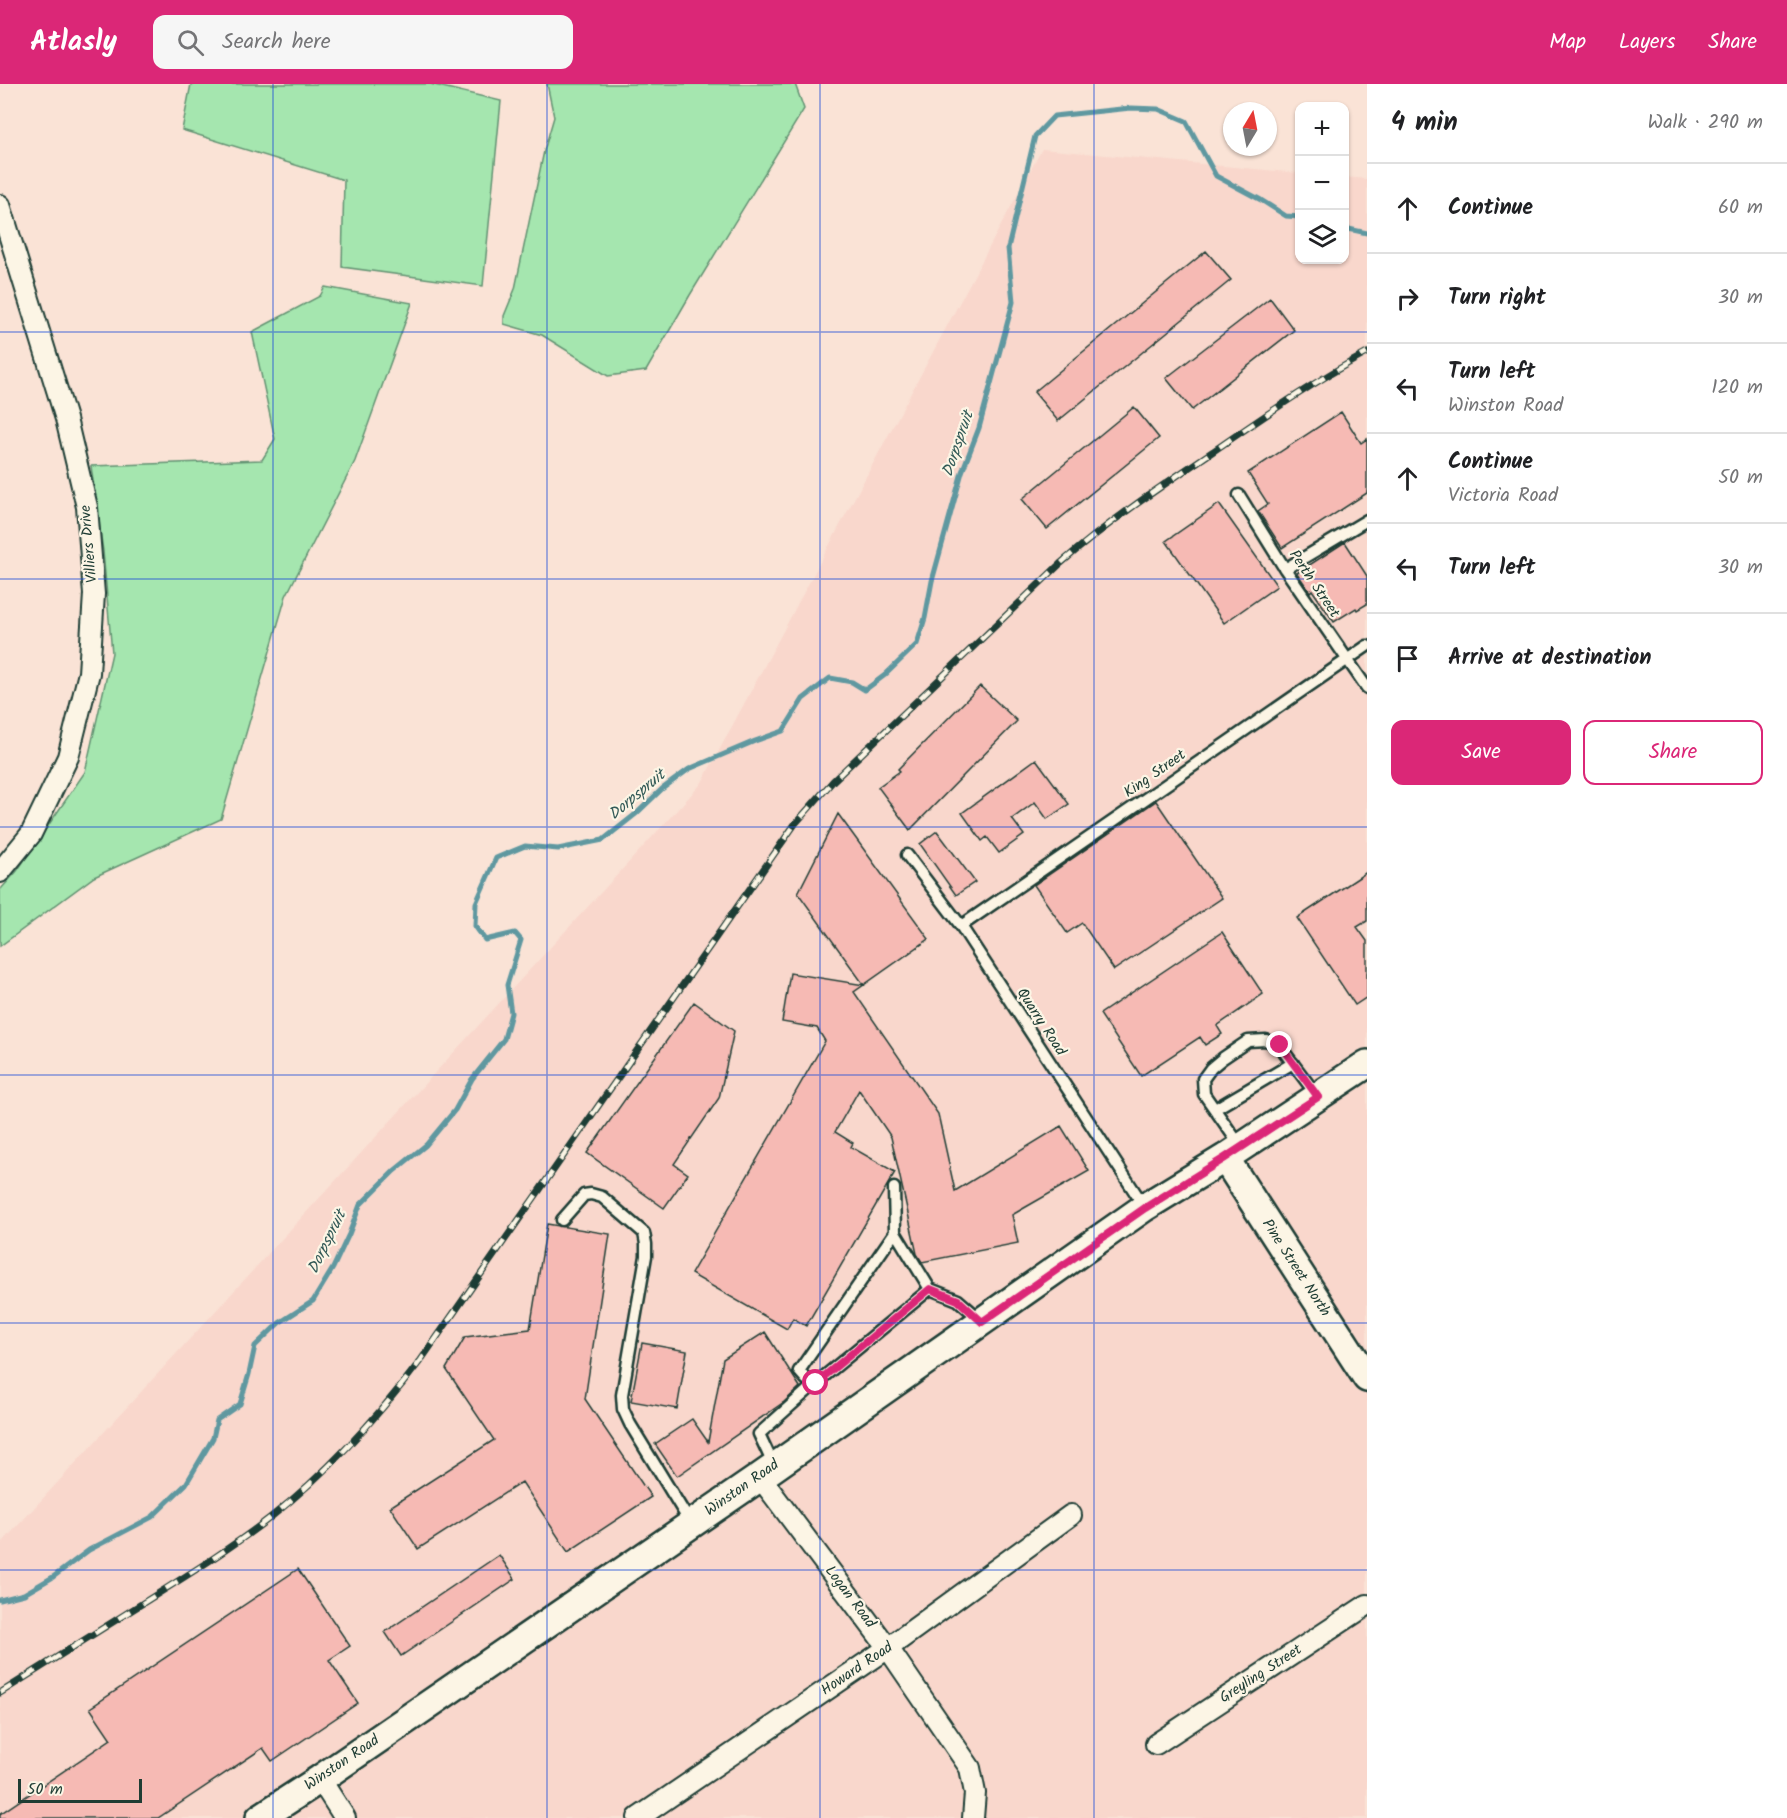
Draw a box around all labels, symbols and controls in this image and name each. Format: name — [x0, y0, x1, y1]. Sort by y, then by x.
search box — [153, 15, 573, 69]
text: Atlasly — [30, 20, 117, 65]
text: Search here — [222, 25, 331, 60]
icon: search — [174, 26, 207, 59]
text: Map — [1549, 26, 1586, 59]
text: Layers — [1619, 26, 1675, 59]
text: Share — [1708, 26, 1757, 59]
north arrow — [1223, 102, 1277, 156]
map controls — [1295, 102, 1349, 264]
button: + — [1295, 102, 1349, 156]
text: 4 min — [1391, 102, 1458, 144]
text: Walk · 290 m — [1648, 107, 1763, 139]
button: − — [1295, 156, 1349, 210]
text: Continue — [1448, 191, 1533, 226]
icon: ahead — [1391, 192, 1424, 225]
text: 60 m — [1718, 192, 1763, 224]
button: layers — [1295, 210, 1349, 264]
text: Turn right — [1448, 281, 1546, 316]
icon: right — [1391, 282, 1424, 315]
text: 30 m — [1718, 282, 1763, 314]
text: Turn left — [1448, 355, 1535, 390]
icon: left — [1391, 372, 1424, 405]
text: 120 m — [1711, 372, 1763, 404]
text: Winston Road — [1448, 390, 1563, 422]
water label: Dorpspruit — [935, 405, 982, 480]
text: Continue — [1448, 445, 1533, 480]
icon: ahead — [1391, 462, 1424, 495]
text: 50 m — [1718, 462, 1763, 494]
text: Victoria Road — [1448, 480, 1558, 512]
street label: Villiers Drive — [74, 504, 104, 584]
street label: Perth Street — [1282, 545, 1346, 623]
text: Turn left — [1448, 551, 1535, 586]
icon: left — [1391, 552, 1424, 585]
text: 30 m — [1718, 552, 1763, 584]
text: Arrive at destination — [1448, 641, 1651, 676]
icon: arrive — [1391, 642, 1424, 675]
button: Save — [1391, 720, 1571, 785]
button: Share — [1583, 720, 1763, 785]
street label: King Street — [1119, 744, 1191, 804]
water label: Dorpspruit — [603, 762, 673, 826]
street label: Quarry Road — [1010, 983, 1072, 1061]
route end — [1266, 1031, 1292, 1057]
water label: Dorpspruit — [301, 1203, 354, 1278]
street label: Pine Street North — [1255, 1214, 1337, 1322]
route start — [802, 1369, 828, 1395]
street label: Winston Road — [700, 1453, 785, 1523]
street label: Logan Road — [818, 1561, 882, 1634]
street label: Howard Road — [816, 1636, 898, 1702]
street label: Greyling Street — [1215, 1638, 1307, 1710]
street label: Winston Road — [299, 1729, 385, 1797]
scale bar — [18, 1776, 142, 1804]
text: 50 m — [27, 1777, 63, 1802]

